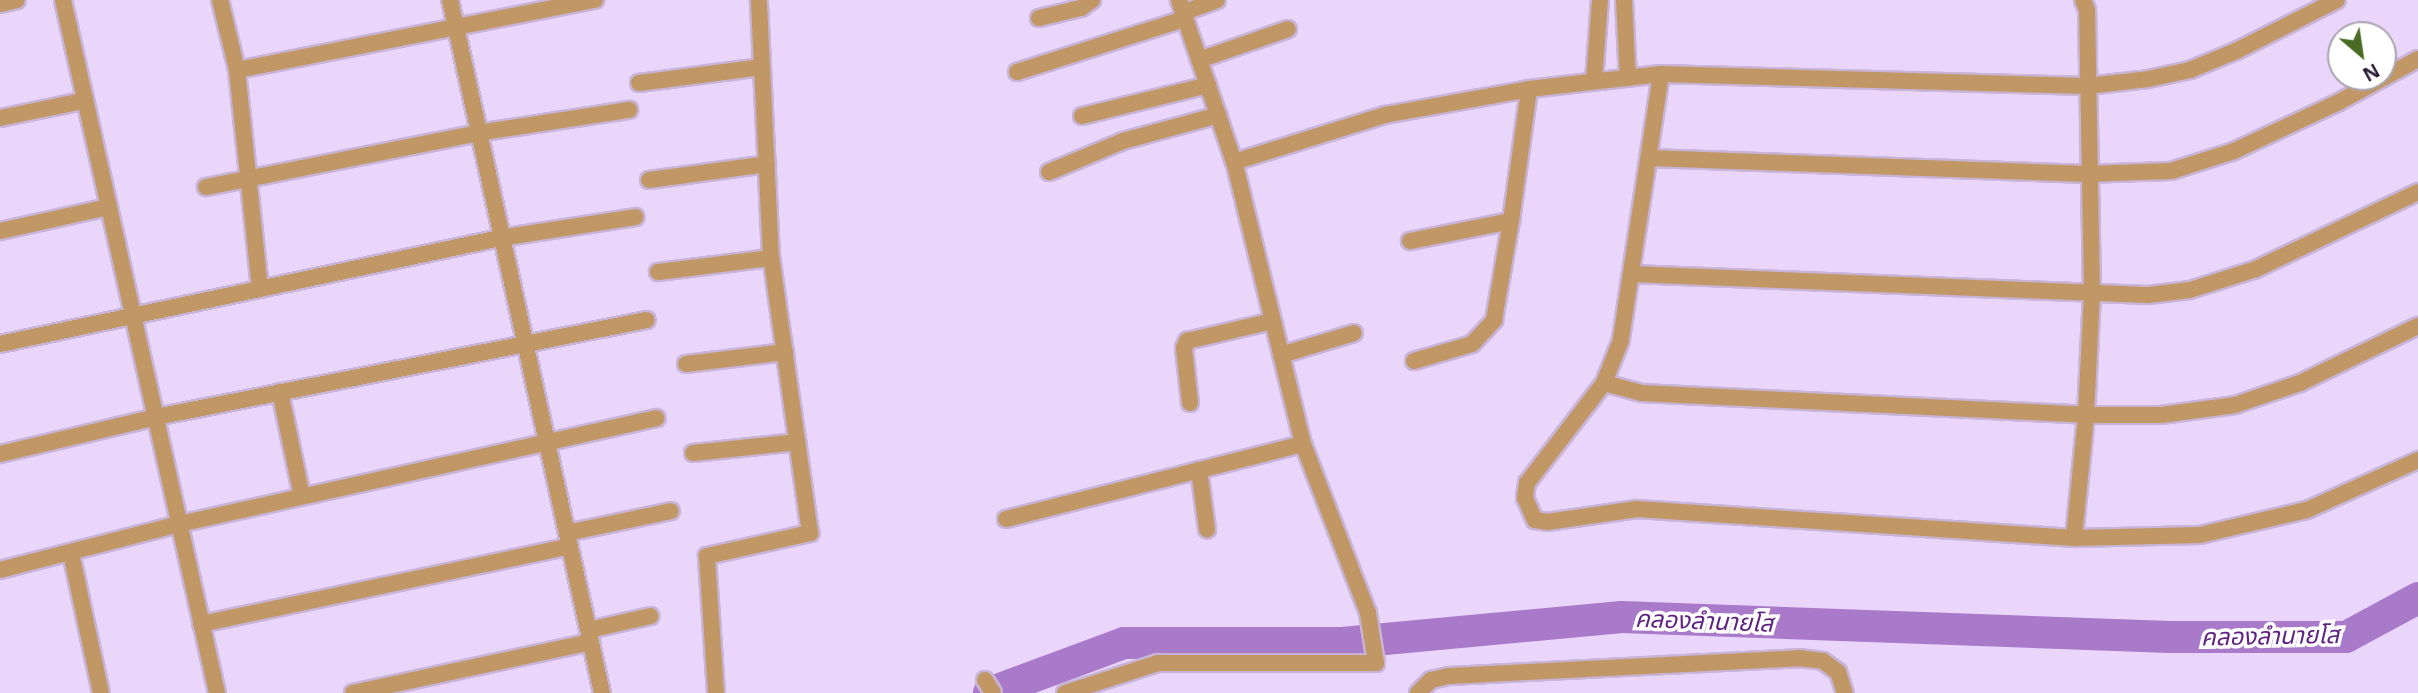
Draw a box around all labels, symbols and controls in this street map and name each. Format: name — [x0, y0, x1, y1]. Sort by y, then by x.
north arrow — [2327, 21, 2397, 91]
text: N — [2358, 57, 2384, 88]
water label: คลองลำนายโส — [1634, 603, 1774, 637]
water label: คลองลำนายโส — [2201, 619, 2339, 651]

